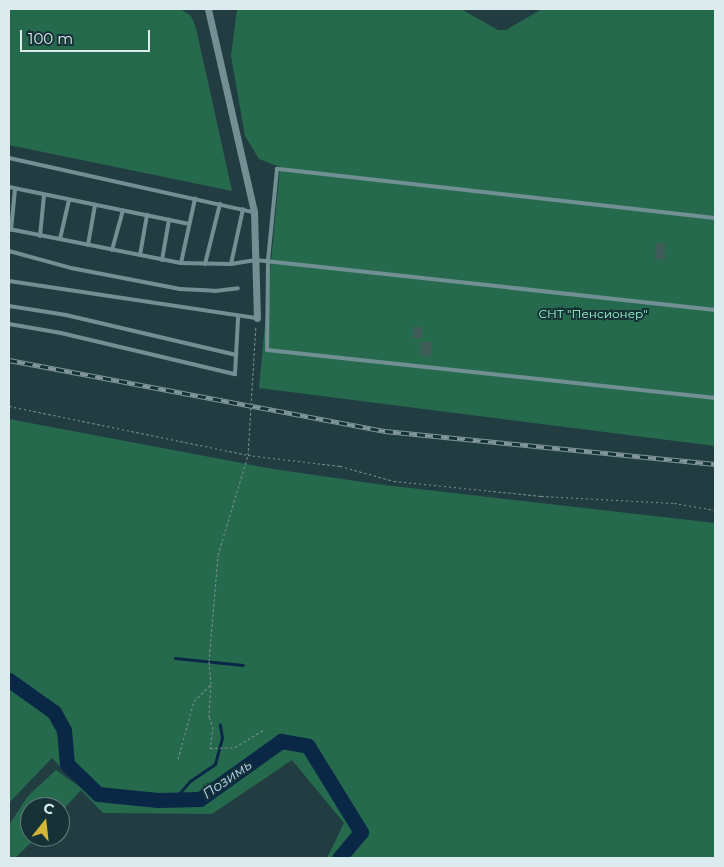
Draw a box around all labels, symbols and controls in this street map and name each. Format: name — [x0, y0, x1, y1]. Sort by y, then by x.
scale bar — [22, 20, 152, 52]
text: 100 m — [28, 29, 73, 48]
park label: СНТ "Пенсионер" — [538, 307, 648, 321]
water label: Позимь — [199, 756, 255, 802]
north arrow — [20, 797, 70, 847]
text: С — [41, 798, 56, 819]

